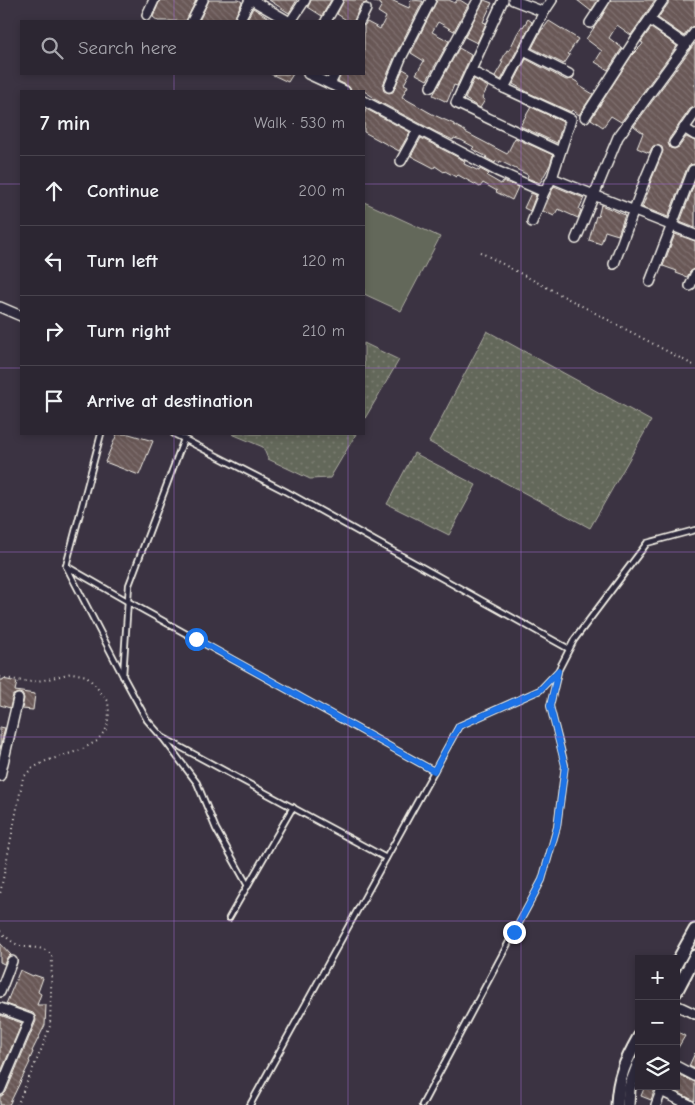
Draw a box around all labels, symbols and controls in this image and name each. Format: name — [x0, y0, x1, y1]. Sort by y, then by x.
search box — [20, 20, 365, 75]
icon: search — [38, 34, 66, 62]
text: Search here — [78, 37, 177, 59]
text: 7 min — [40, 111, 90, 135]
text: Walk · 530 m — [254, 114, 345, 132]
icon: ahead — [40, 177, 68, 205]
text: Continue — [87, 180, 159, 202]
text: 200 m — [299, 182, 345, 200]
icon: left — [40, 247, 68, 275]
text: Turn left — [87, 250, 158, 272]
text: 120 m — [302, 252, 345, 270]
icon: right — [40, 317, 68, 345]
text: Turn right — [87, 320, 171, 342]
text: 210 m — [302, 322, 345, 340]
icon: arrive — [40, 387, 68, 415]
text: Arrive at destination — [87, 390, 253, 412]
route start — [185, 628, 208, 651]
route end — [503, 921, 526, 944]
map controls — [635, 955, 680, 1090]
button: + — [635, 955, 680, 1000]
button: − — [635, 1000, 680, 1045]
button: layers — [635, 1045, 680, 1090]

